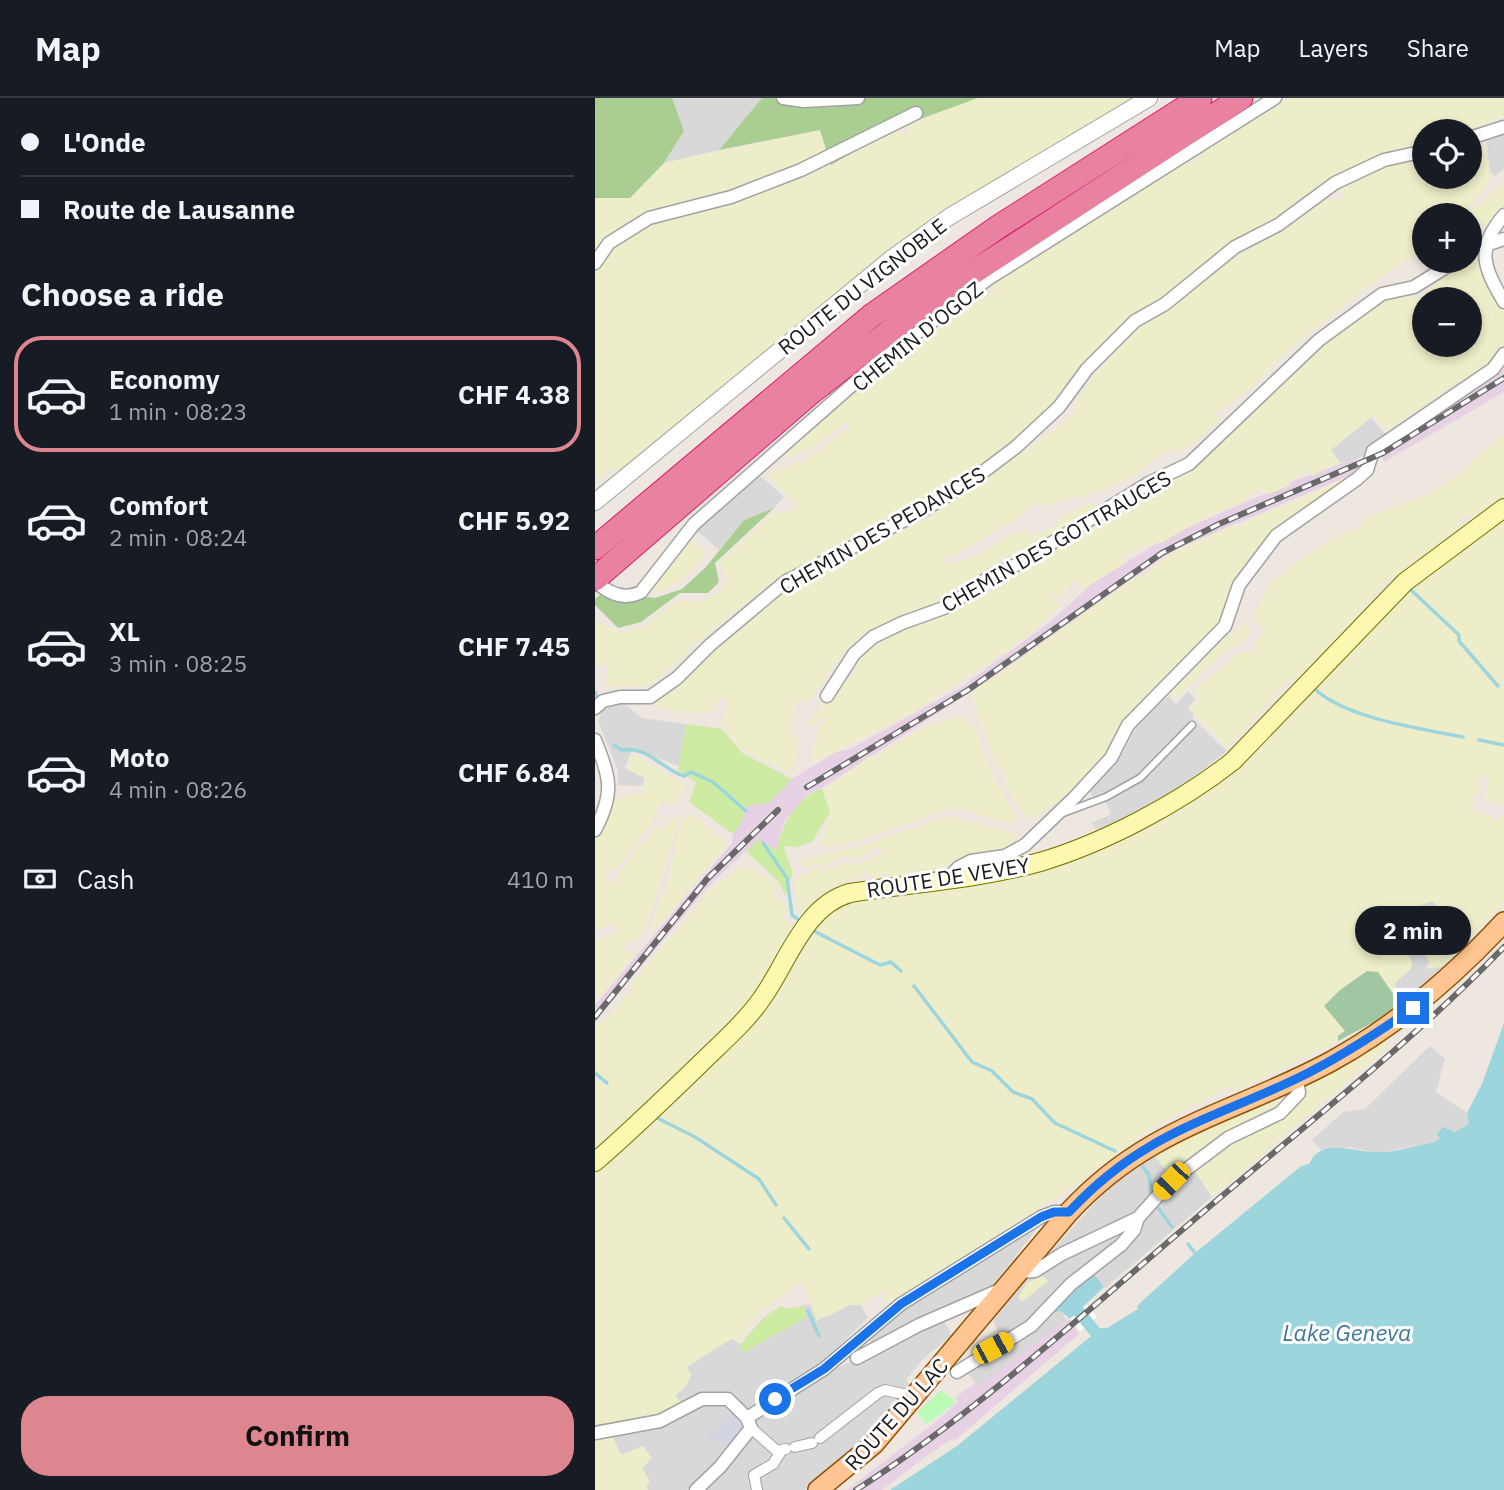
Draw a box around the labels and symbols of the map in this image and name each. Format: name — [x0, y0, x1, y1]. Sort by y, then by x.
street label: ROUTE DU VIGNOBLE — [772, 211, 952, 361]
street label: CHEMIN D'OGOZ — [846, 275, 988, 397]
street label: CHEMIN DES PEDANCES — [774, 460, 990, 600]
street label: CHEMIN DES GOTTRAUCES — [936, 464, 1176, 618]
street label: ROUTE DE VEVEY — [864, 850, 1032, 904]
callout: 2 min — [1355, 906, 1471, 956]
route end — [1397, 992, 1429, 1024]
car — [1149, 1159, 1194, 1203]
water label: Lake Geneva — [1283, 1317, 1411, 1347]
car — [970, 1329, 1017, 1367]
street label: ROUTE DU LAC — [838, 1352, 954, 1476]
route start — [759, 1383, 791, 1415]

